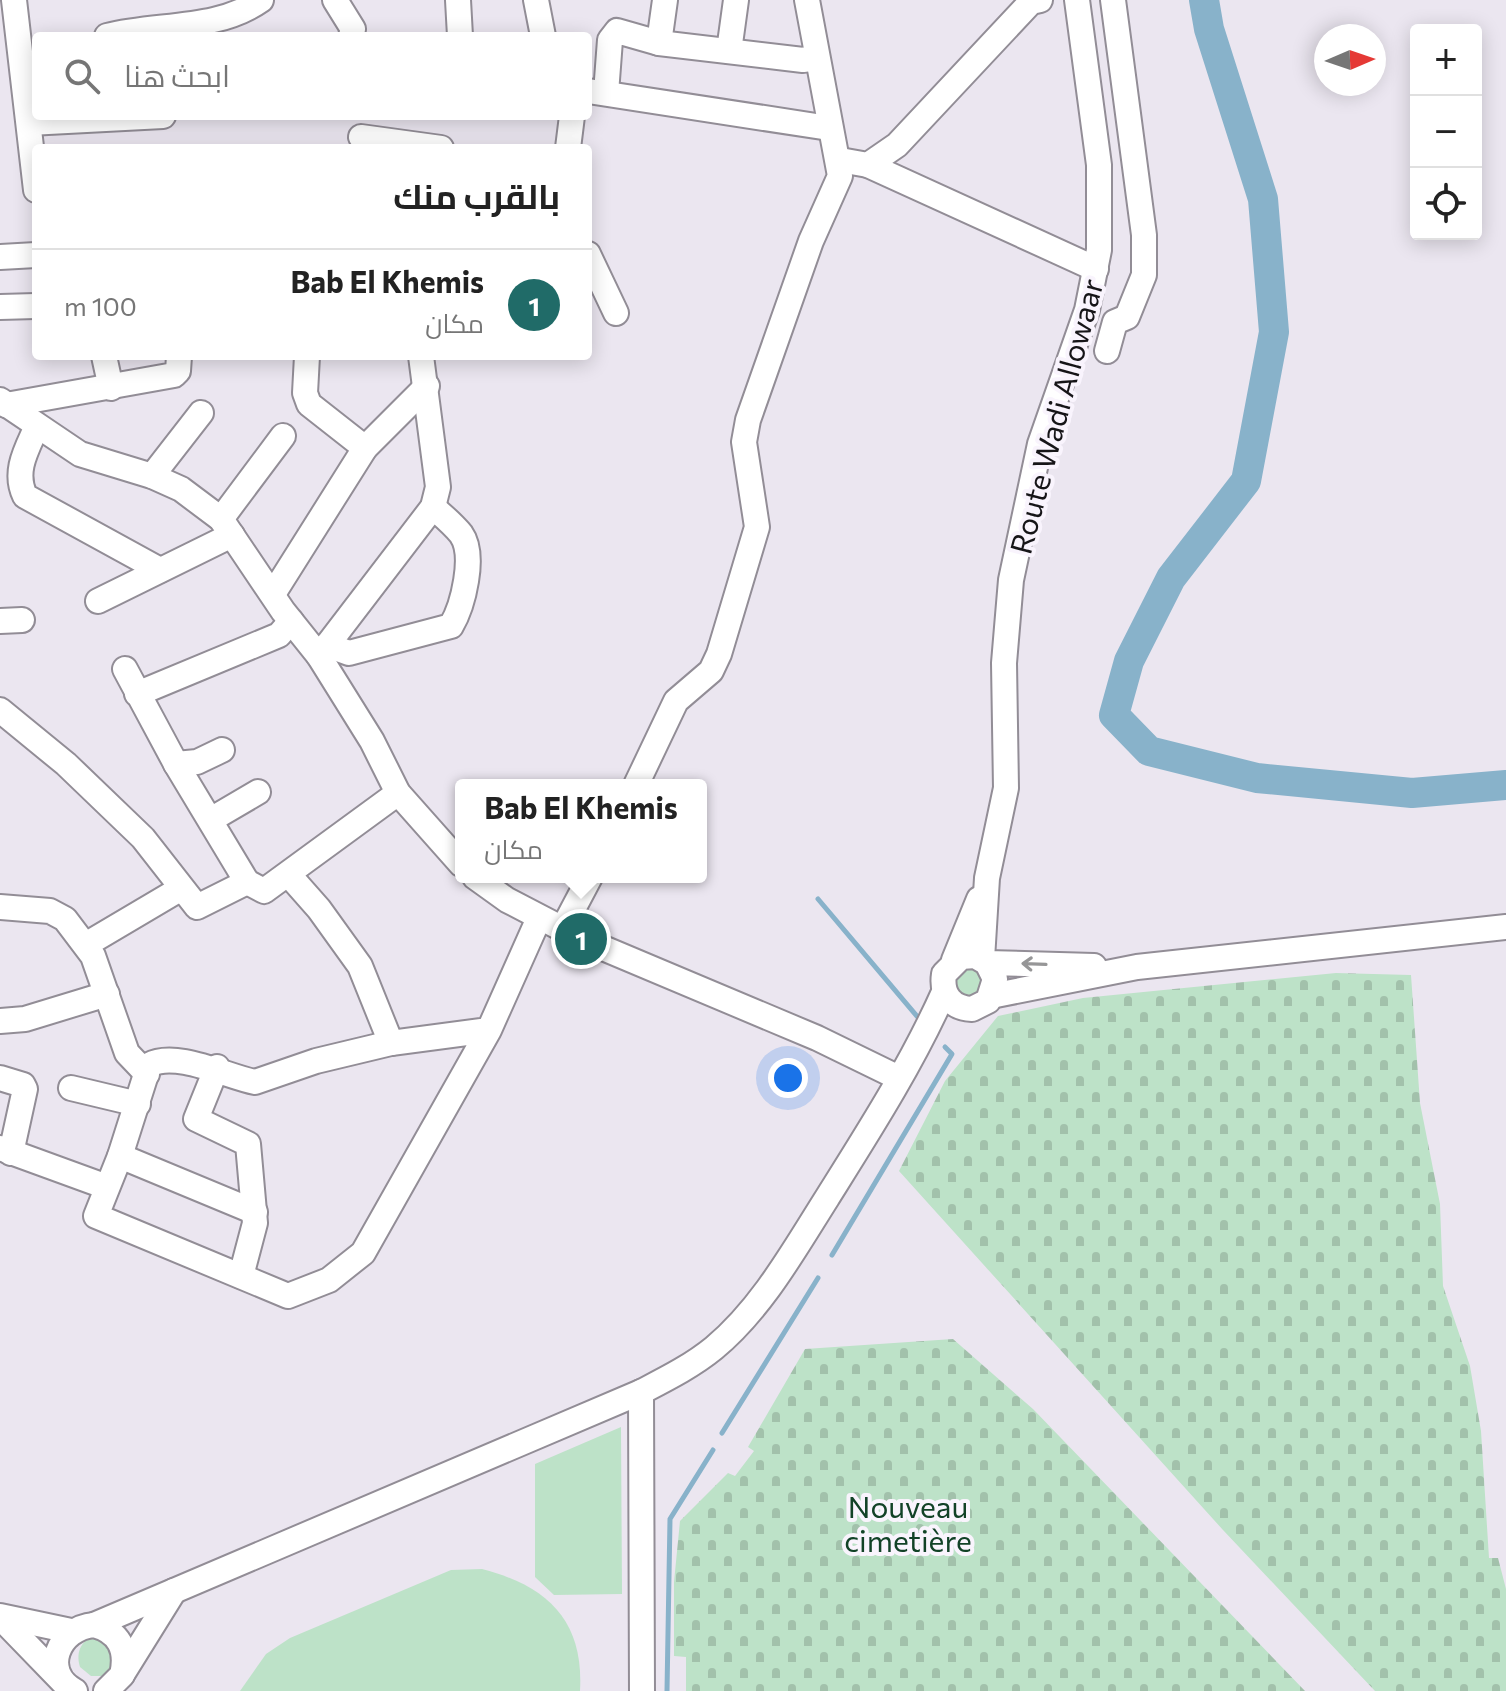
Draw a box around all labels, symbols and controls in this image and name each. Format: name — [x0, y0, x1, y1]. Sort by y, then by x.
north arrow — [1314, 24, 1386, 96]
map controls — [1410, 24, 1482, 240]
button: + — [1410, 24, 1482, 96]
search box — [32, 32, 592, 120]
icon: search — [60, 54, 104, 98]
text: ابحث هنا — [124, 56, 230, 93]
button: − — [1410, 96, 1482, 168]
button: locate — [1410, 168, 1482, 240]
text: بالقرب منك — [393, 174, 560, 216]
text: Bab El Khemis — [290, 262, 484, 299]
street label: Route Wadi Allowaar — [1000, 274, 1110, 558]
text: 100 m — [64, 290, 137, 321]
text: 1 — [528, 290, 540, 321]
text: مكان — [425, 307, 484, 338]
popup — [455, 779, 707, 883]
text: Bab El Khemis — [484, 788, 678, 825]
text: مكان — [484, 833, 543, 864]
pin: 1 — [555, 909, 607, 969]
one-way arrow — [1021, 957, 1048, 972]
your location — [768, 1058, 808, 1098]
park label: Nouveau cimetière — [844, 1487, 972, 1558]

